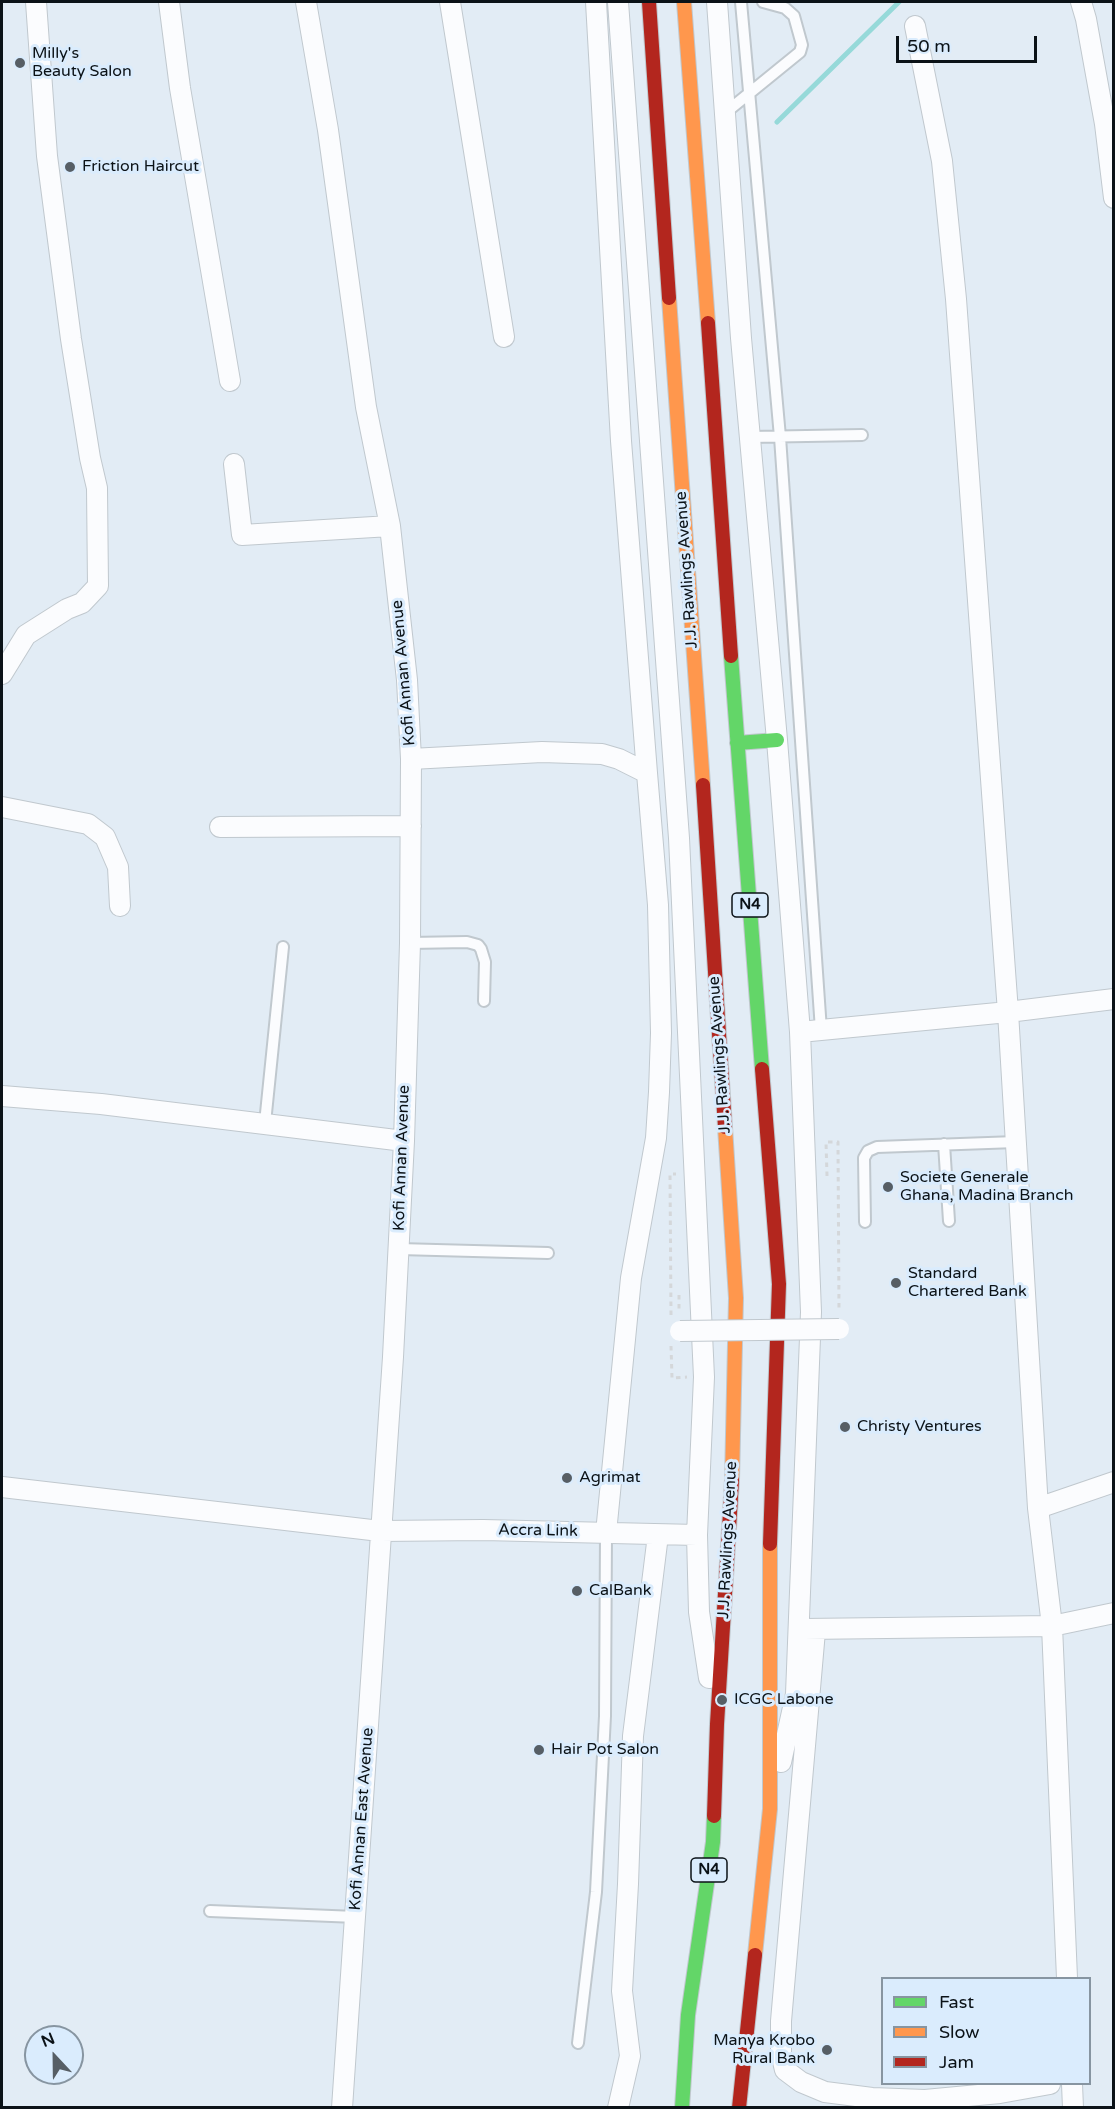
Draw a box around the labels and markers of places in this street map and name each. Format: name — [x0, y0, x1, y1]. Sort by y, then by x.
place label: Milly's Beauty Salon — [32, 44, 132, 82]
marker: Milly's Beauty Salon — [13, 56, 27, 70]
place label: Friction Haircut — [82, 157, 199, 177]
marker: Friction Haircut — [63, 160, 77, 174]
place label: Societe Generale Ghana, Madina Branch — [900, 1168, 1073, 1206]
marker: Societe Generale Ghana, Madina Branch — [881, 1180, 895, 1194]
place label: Standard Chartered Bank — [908, 1264, 1027, 1302]
marker: Standard Chartered Bank — [889, 1276, 903, 1290]
place label: Christy Ventures — [857, 1417, 982, 1437]
marker: Christy Ventures — [838, 1420, 852, 1434]
place label: Agrimat — [579, 1468, 641, 1488]
marker: Agrimat — [560, 1471, 574, 1485]
place label: CalBank — [589, 1581, 651, 1601]
marker: CalBank — [570, 1584, 584, 1598]
place label: ICGC Labone — [734, 1690, 834, 1710]
marker: ICGC Labone — [715, 1693, 729, 1707]
place label: Hair Pot Salon — [551, 1740, 659, 1760]
marker: Hair Pot Salon — [532, 1743, 546, 1757]
place label: Manya Krobo Rural Bank — [713, 2031, 815, 2069]
marker: Manya Krobo Rural Bank — [820, 2043, 834, 2057]

